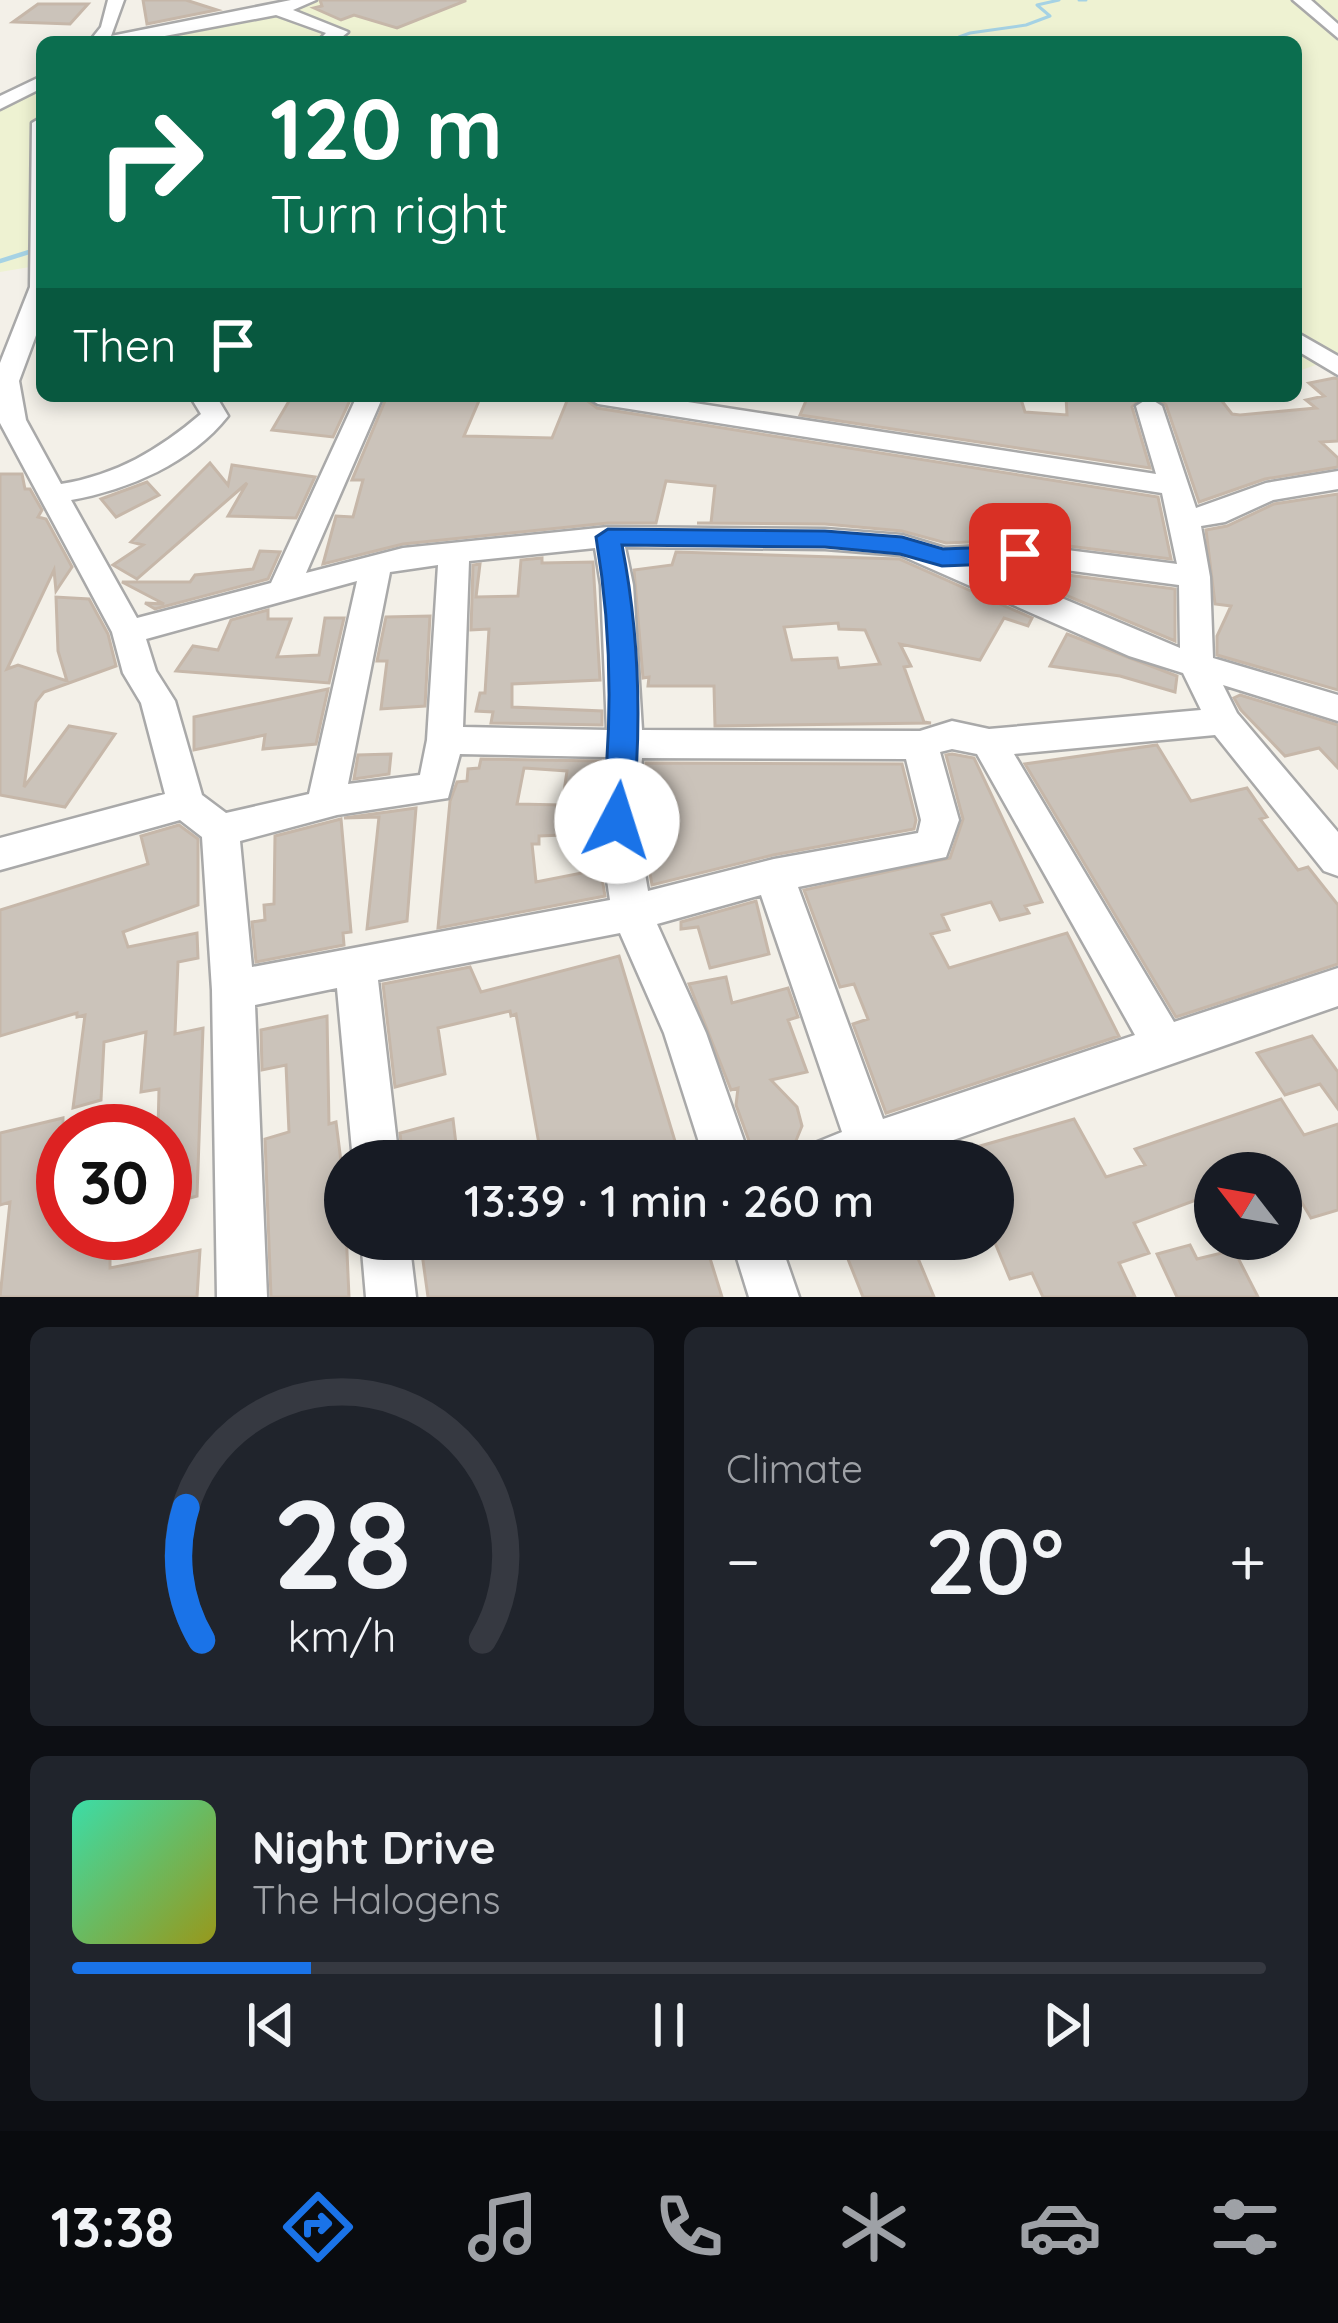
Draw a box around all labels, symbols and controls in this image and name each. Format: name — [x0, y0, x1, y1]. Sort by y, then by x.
text: 120 m — [270, 75, 503, 180]
icon: right — [72, 84, 228, 240]
text: Turn right — [270, 179, 509, 247]
icon: arrive — [200, 312, 266, 378]
text: Then — [72, 317, 176, 373]
pin — [969, 503, 1071, 605]
icon: arrive — [987, 521, 1053, 587]
position arrow — [554, 758, 680, 884]
speed limit sign: 30 — [36, 1104, 192, 1260]
north arrow — [1194, 1152, 1302, 1260]
map controls — [1194, 1152, 1302, 1260]
text: 13:39 · 1 min · 260 m — [464, 1172, 874, 1228]
text: Climate — [726, 1444, 863, 1493]
text: 28 — [272, 1464, 412, 1620]
text: 20° — [925, 1504, 1064, 1617]
text: − — [726, 1519, 760, 1602]
text: + — [1229, 1519, 1266, 1602]
text: km/h — [288, 1608, 396, 1662]
text: Night Drive — [252, 1819, 496, 1875]
text: The Halogens — [252, 1875, 501, 1924]
icon: previous — [238, 1992, 304, 2058]
icon: pause — [636, 1992, 702, 2058]
icon: next — [1034, 1992, 1100, 2058]
icon: directions — [276, 2185, 360, 2269]
icon: music — [461, 2185, 545, 2269]
icon: phone — [647, 2185, 731, 2269]
icon: climate — [832, 2185, 916, 2269]
icon: car — [1018, 2185, 1102, 2269]
icon: filters — [1203, 2185, 1287, 2269]
text: 13:38 — [51, 2193, 174, 2261]

